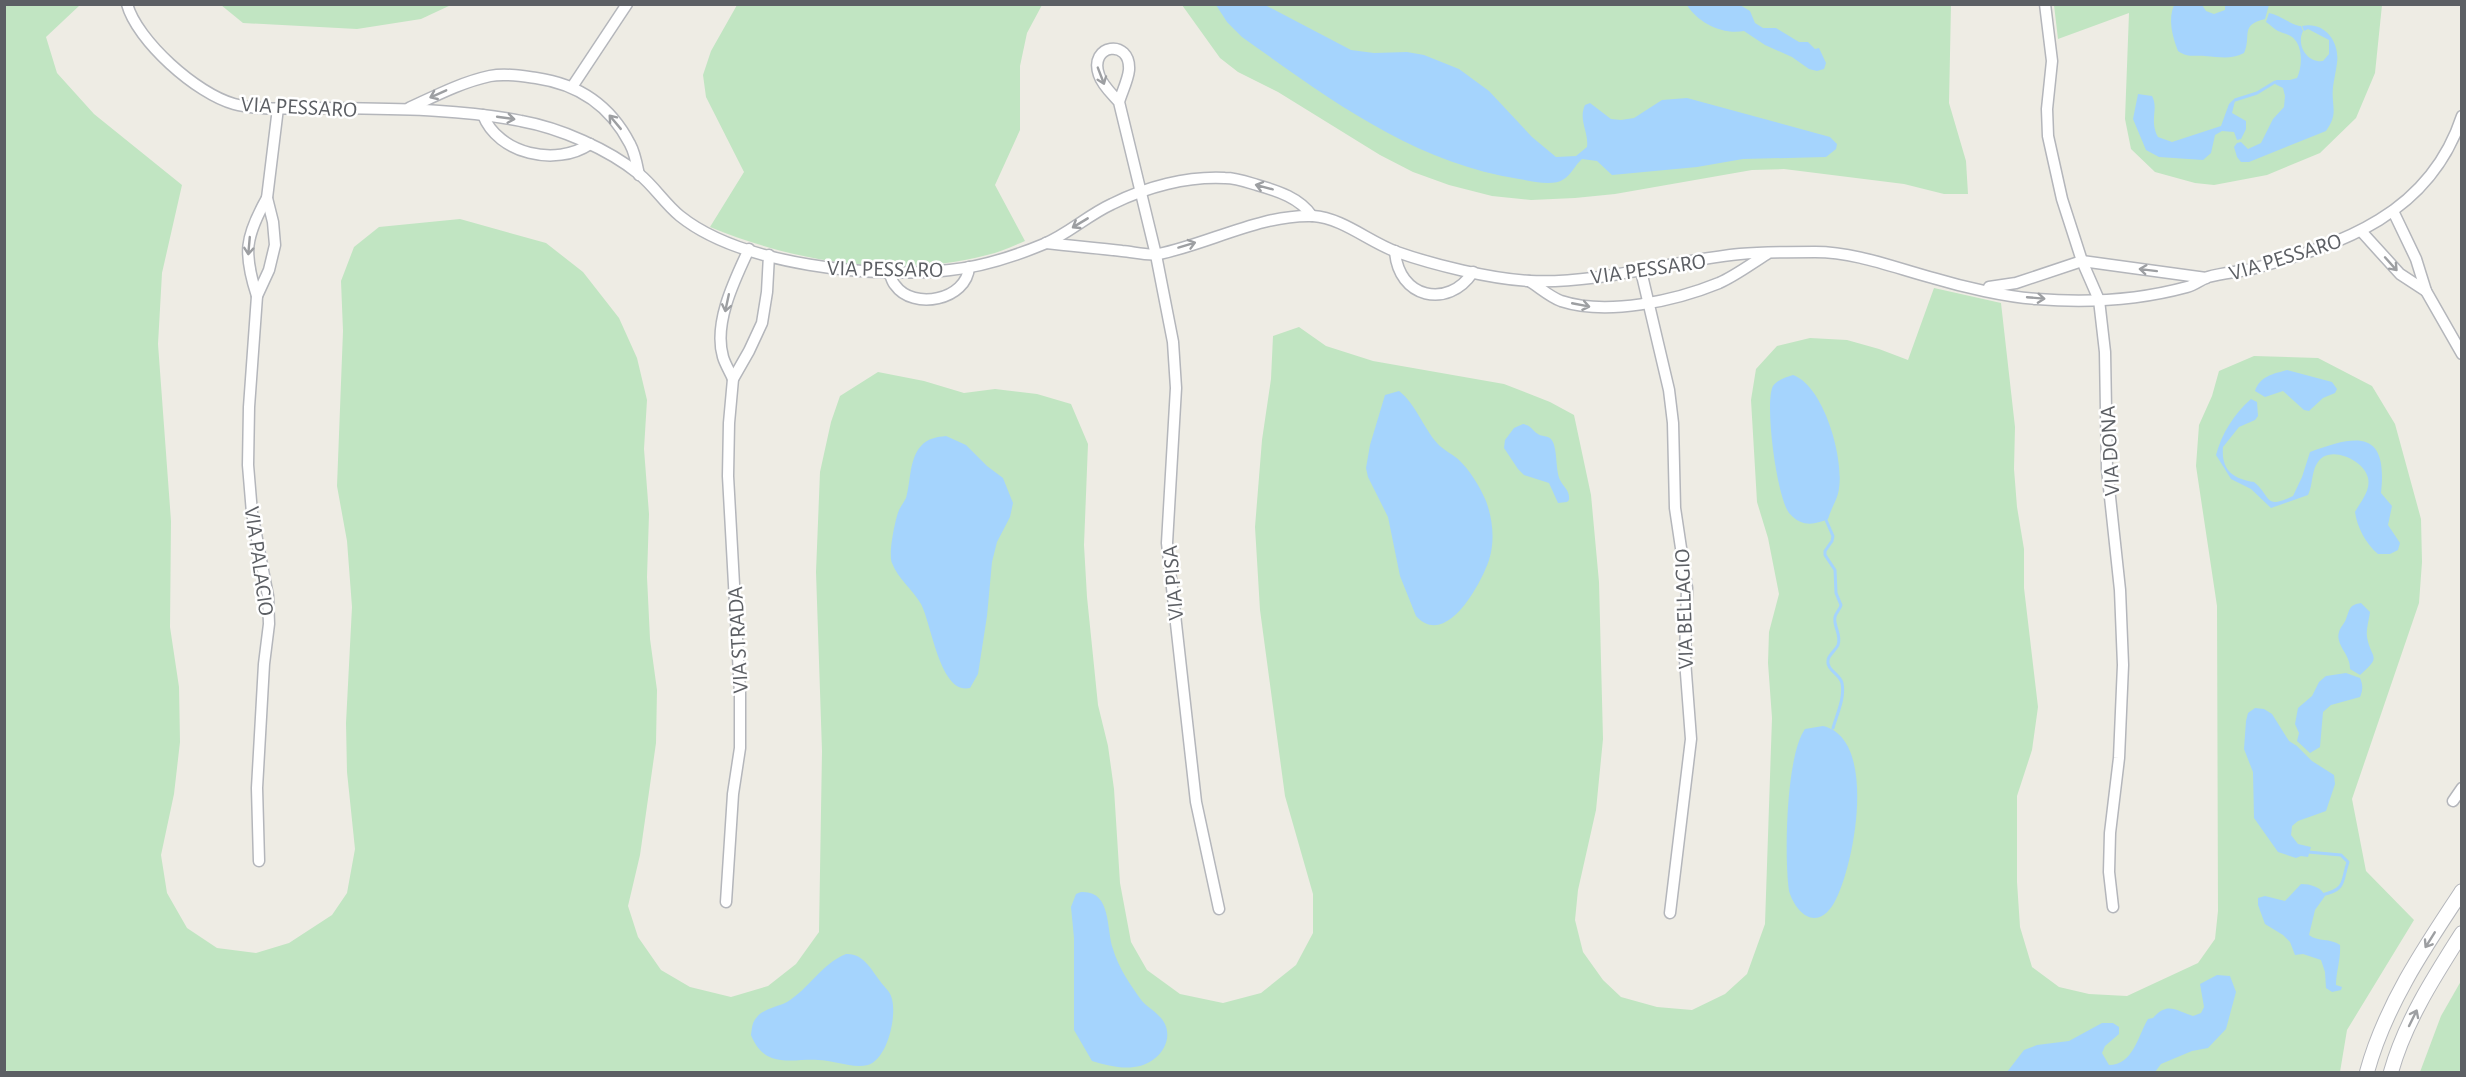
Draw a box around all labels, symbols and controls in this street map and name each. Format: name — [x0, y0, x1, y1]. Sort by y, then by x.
one-way arrow — [1097, 66, 1108, 84]
one-way arrow — [430, 89, 448, 101]
street label: VIA PESSARO — [240, 93, 358, 121]
one-way arrow — [496, 113, 515, 124]
one-way arrow — [609, 114, 622, 130]
one-way arrow — [1255, 181, 1274, 192]
one-way arrow — [1071, 217, 1088, 230]
street label: VIA PESSARO — [2227, 229, 2344, 284]
one-way arrow — [243, 235, 254, 255]
one-way arrow — [1177, 239, 1196, 250]
street label: VIA PESSARO — [1589, 250, 1707, 288]
one-way arrow — [2384, 256, 2398, 271]
street label: VIA PESSARO — [827, 257, 943, 281]
one-way arrow — [2139, 264, 2158, 275]
one-way arrow — [720, 293, 732, 312]
one-way arrow — [2025, 293, 2045, 304]
one-way arrow — [1571, 300, 1591, 311]
street label: VIA DONA — [2097, 405, 2123, 497]
street label: VIA PALACIO — [240, 505, 278, 617]
street label: VIA PISA — [1159, 544, 1187, 621]
street label: VIA BELLAGIO — [1671, 548, 1697, 670]
street label: VIA STRADA — [724, 586, 752, 694]
one-way arrow — [2423, 931, 2435, 948]
one-way arrow — [2407, 1010, 2419, 1028]

